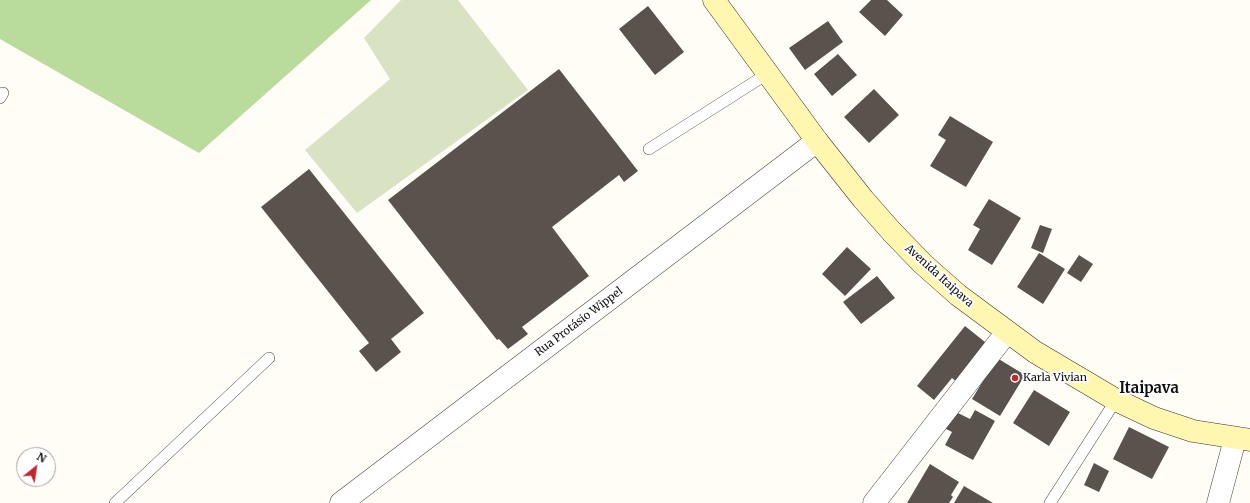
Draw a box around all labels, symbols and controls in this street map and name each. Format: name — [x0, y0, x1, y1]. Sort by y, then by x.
street label: Avenida Itaipava — [902, 242, 976, 310]
street label: Rua Protásio Wippel — [533, 285, 625, 359]
place label: Karla Vivian — [1023, 371, 1087, 385]
marker: Karla Vivian — [1010, 373, 1020, 383]
district label: Itaipava — [1119, 380, 1179, 398]
north arrow — [16, 447, 56, 487]
text: N — [34, 449, 49, 466]

